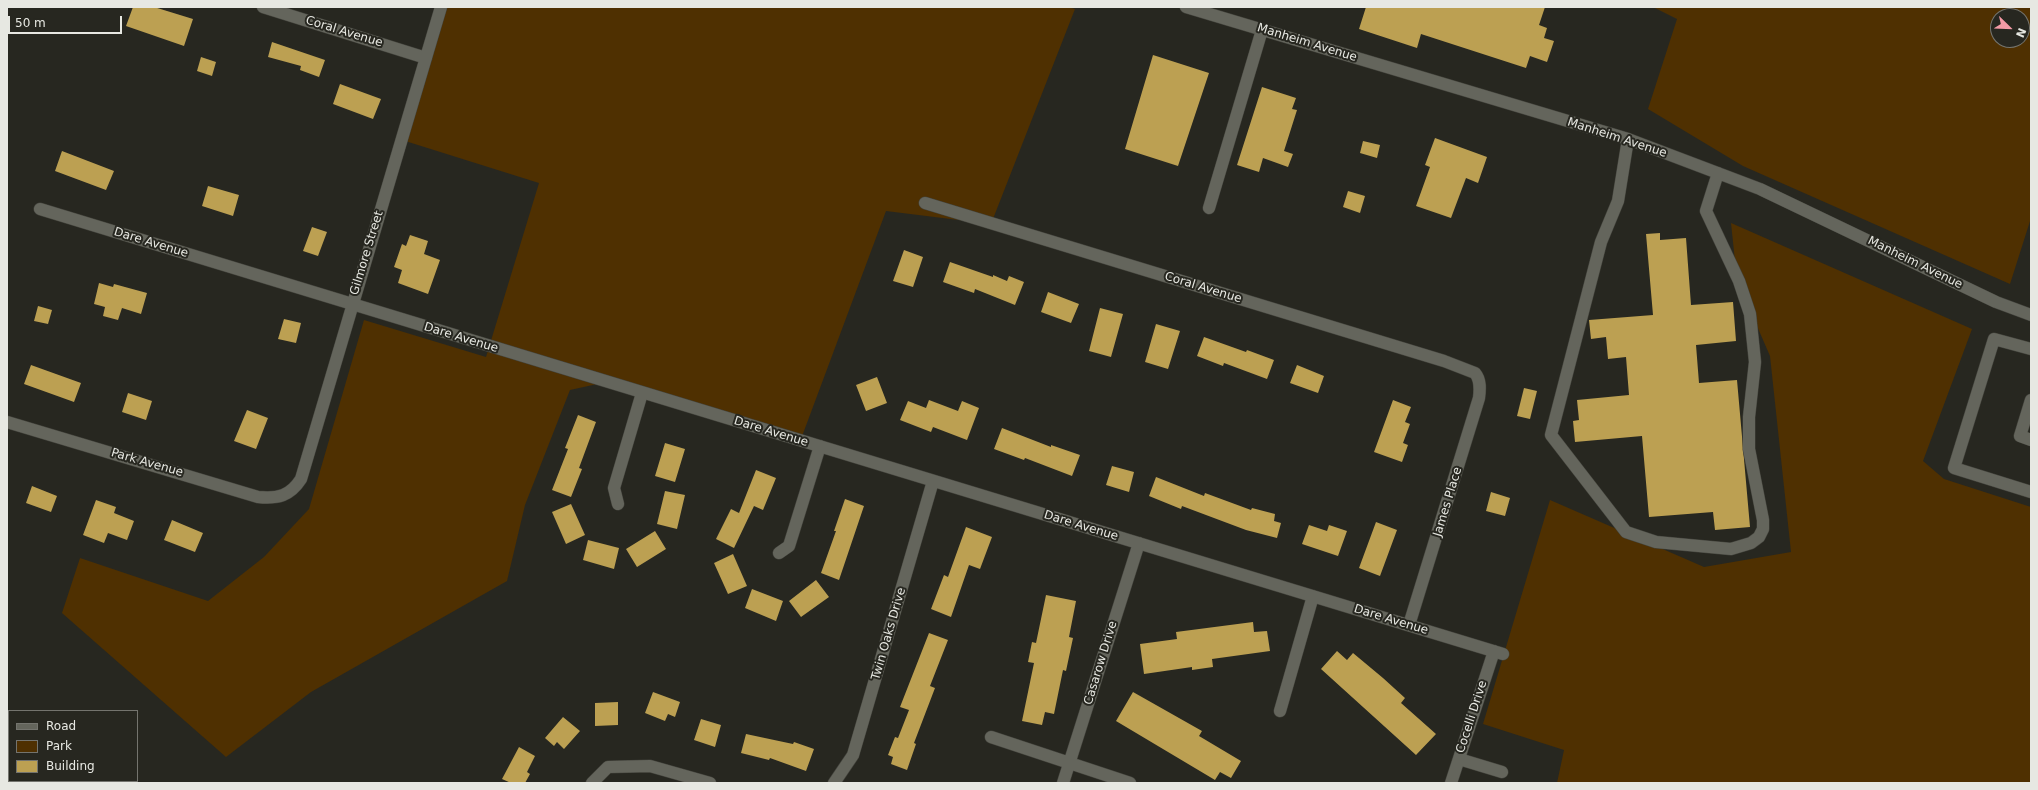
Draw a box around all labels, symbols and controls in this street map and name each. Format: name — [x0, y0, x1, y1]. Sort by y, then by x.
scale bar — [10, 8, 124, 34]
north arrow — [1990, 8, 2030, 48]
street label: Coral Avenue — [304, 13, 384, 51]
text: 50 m — [15, 16, 46, 30]
street label: Manheim Avenue — [1255, 21, 1359, 65]
text: N — [2013, 26, 2028, 39]
street label: Manheim Avenue — [1565, 115, 1669, 161]
street label: Gilmore Street — [347, 209, 387, 297]
street label: Dare Avenue — [112, 225, 190, 261]
street label: Manheim Avenue — [1865, 234, 1965, 292]
street label: Coral Avenue — [1163, 269, 1243, 307]
street label: Dare Avenue — [422, 320, 500, 356]
street label: Dare Avenue — [732, 414, 810, 450]
street label: Park Avenue — [109, 446, 185, 480]
street label: James Place — [1431, 465, 1465, 539]
street label: Dare Avenue — [1042, 508, 1120, 544]
street label: Twin Oaks Drive — [869, 586, 909, 682]
street label: Dare Avenue — [1352, 602, 1430, 638]
street label: Casarow Drive — [1081, 619, 1121, 707]
street label: Cocelli Drive — [1453, 679, 1491, 755]
legend — [8, 710, 138, 782]
text: Road — [46, 719, 76, 733]
text: Park — [46, 739, 72, 753]
text: Building — [46, 759, 95, 773]

